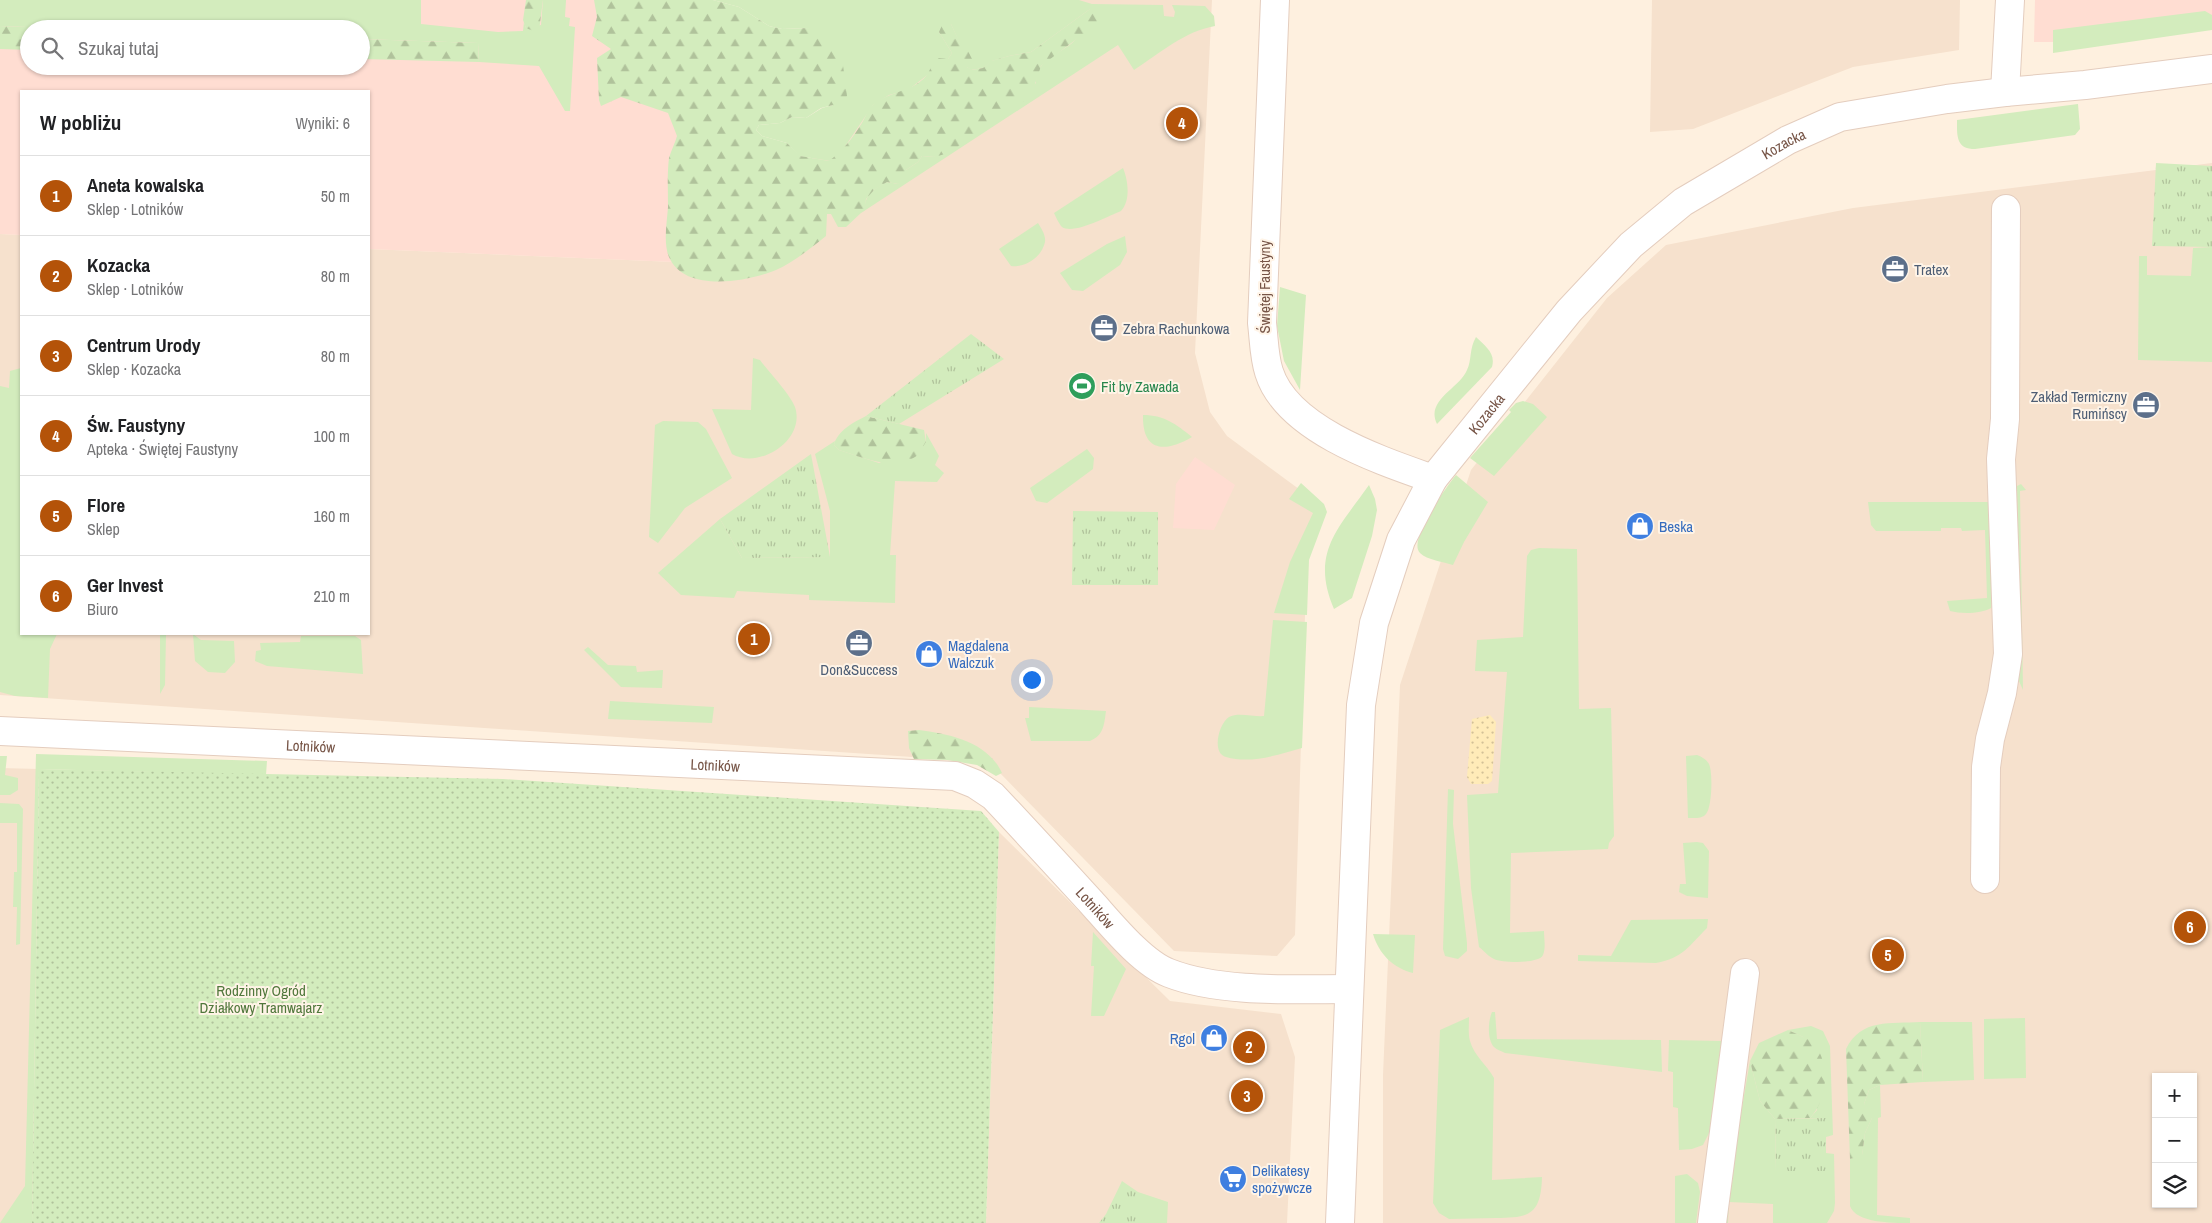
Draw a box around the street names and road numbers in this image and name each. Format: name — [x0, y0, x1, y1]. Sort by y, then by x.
street label: Kozacka — [1757, 123, 1809, 164]
street label: Świętej Faustyny — [1254, 240, 1275, 334]
street label: Kozacka — [1463, 388, 1509, 438]
street label: Lotników — [286, 734, 336, 757]
street label: Lotników — [690, 753, 740, 776]
street label: Lotników — [1072, 882, 1120, 933]

